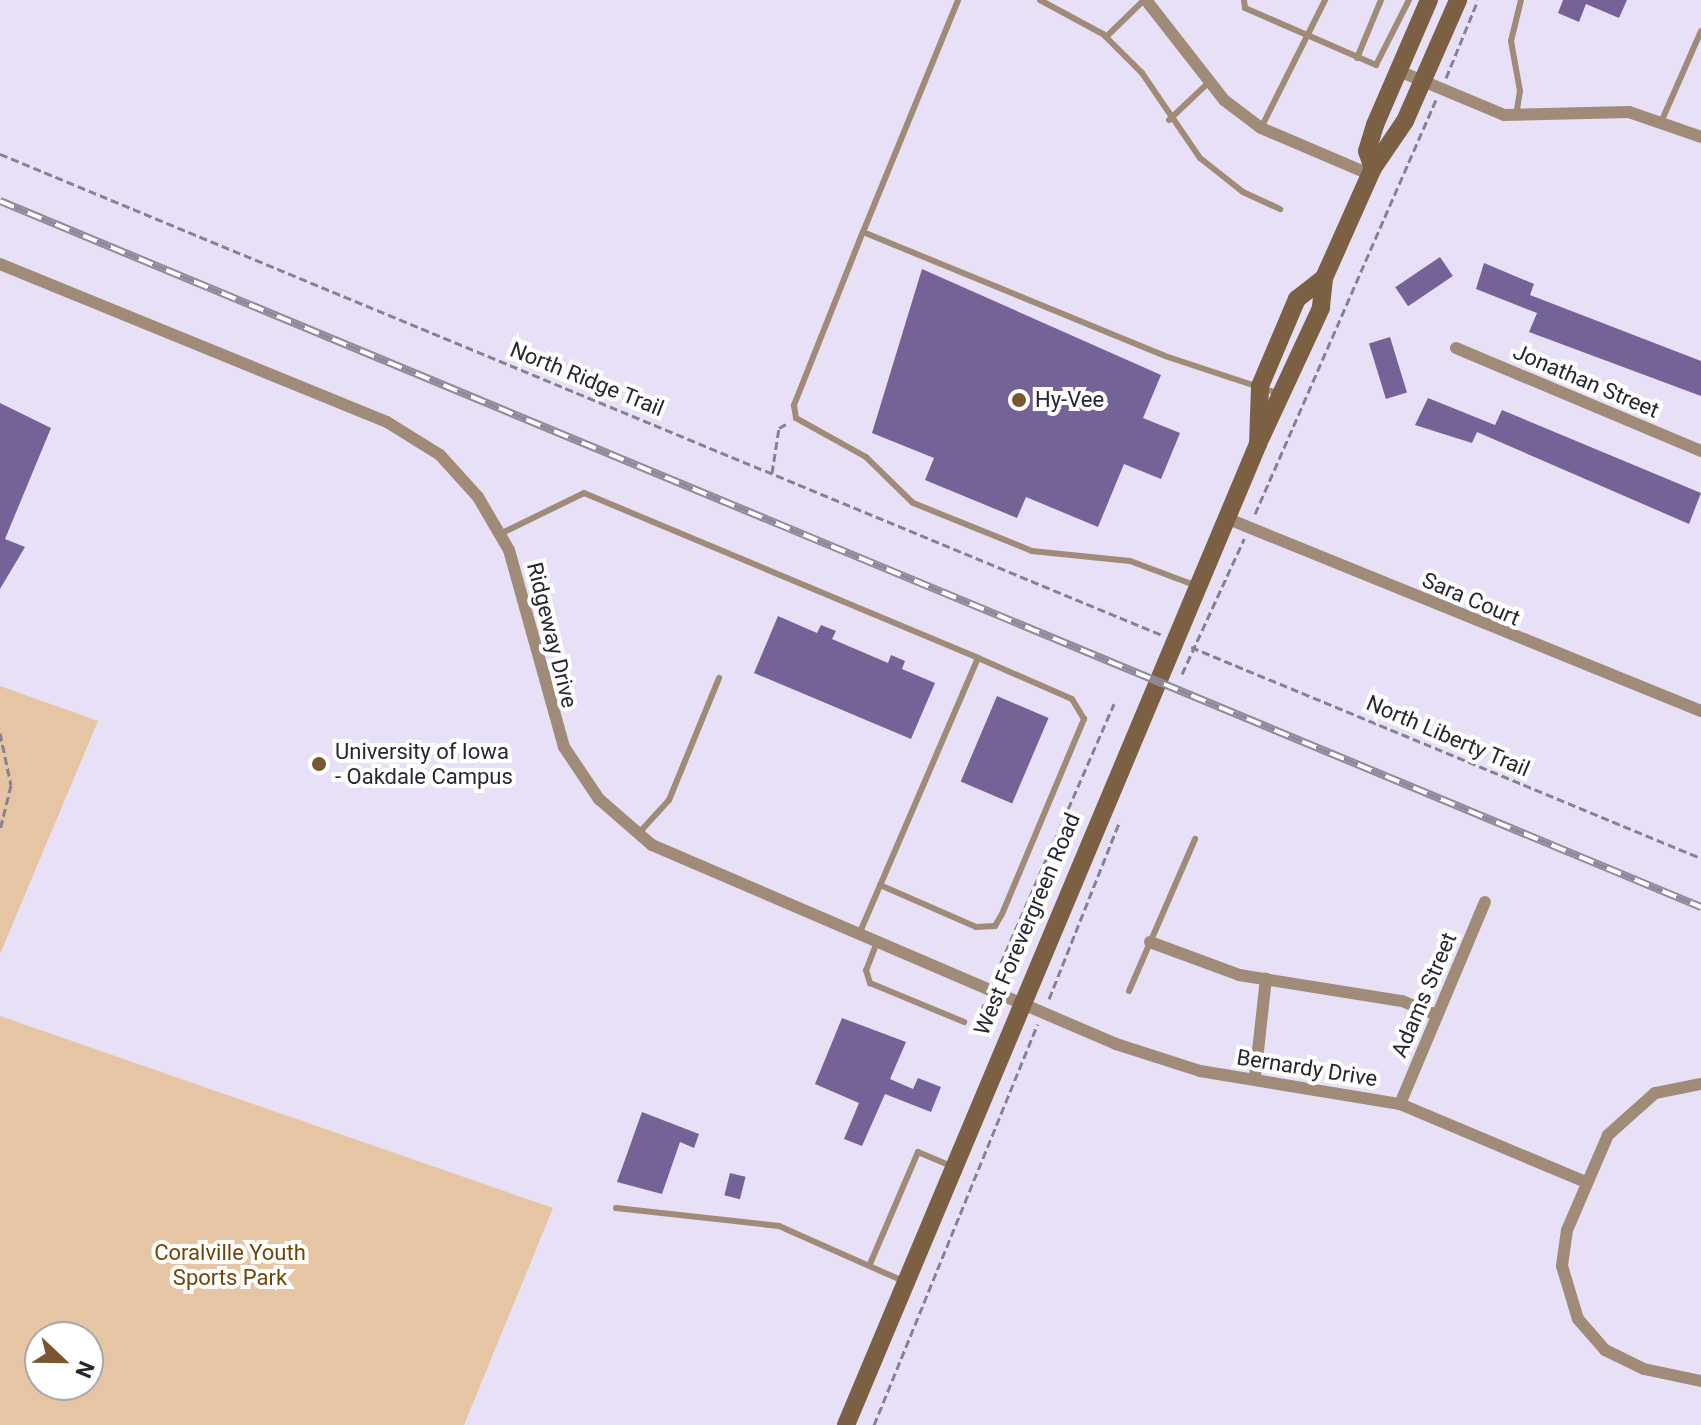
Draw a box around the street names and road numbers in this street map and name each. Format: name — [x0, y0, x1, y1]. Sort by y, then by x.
street label: North Ridge Trail — [506, 336, 668, 422]
street label: Jonathan Street — [1509, 338, 1663, 424]
street label: Ridgeway Drive — [521, 560, 583, 710]
street label: Sara Court — [1418, 567, 1524, 631]
street label: North Liberty Trail — [1362, 690, 1534, 782]
street label: West Forevergreen Road — [968, 809, 1086, 1039]
street label: Adams Street — [1386, 929, 1462, 1061]
street label: Bernardy Drive — [1235, 1044, 1379, 1092]

